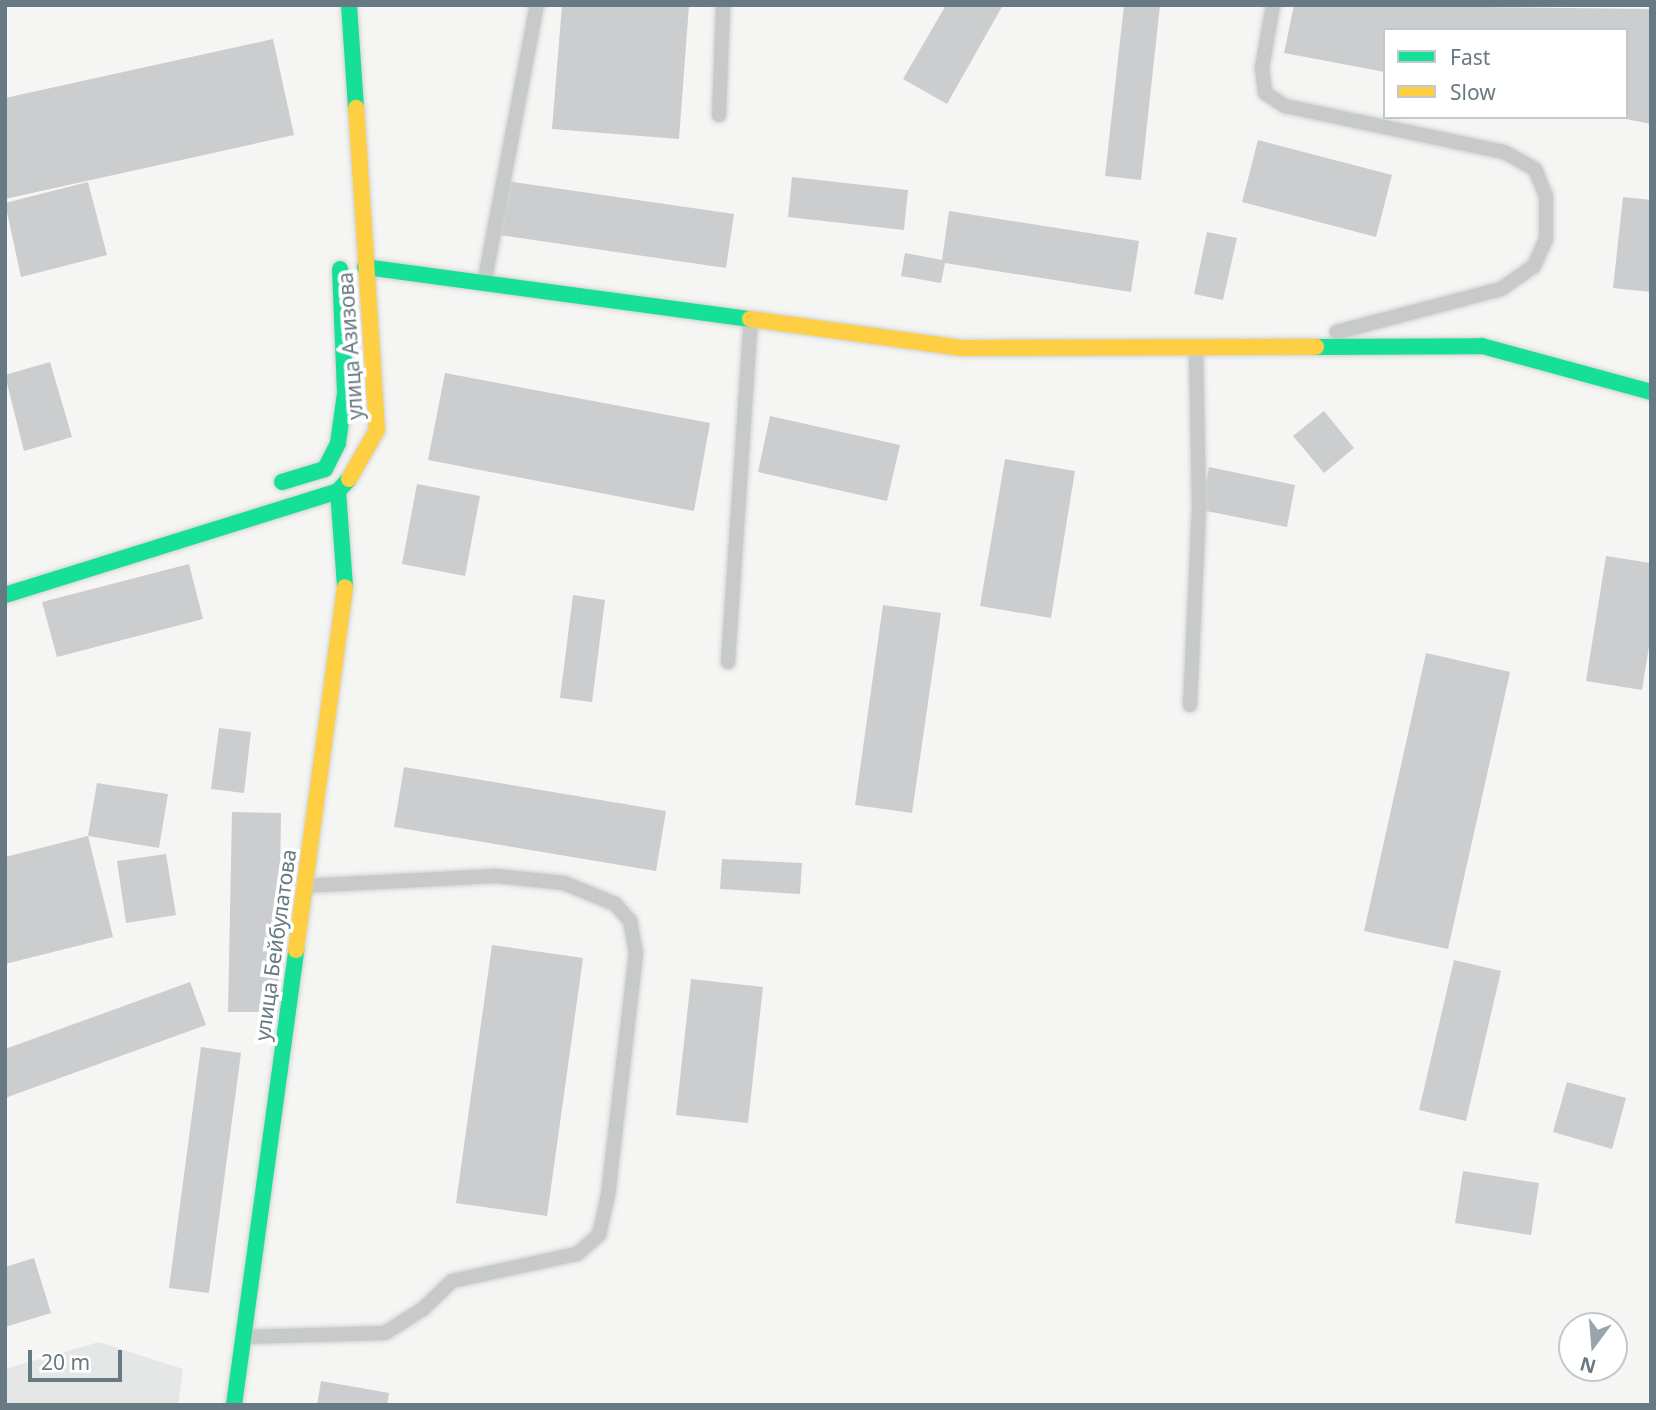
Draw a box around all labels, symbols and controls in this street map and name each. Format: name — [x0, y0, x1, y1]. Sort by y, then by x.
legend — [1383, 28, 1628, 119]
text: Fast — [1450, 43, 1490, 71]
text: Slow — [1450, 78, 1496, 106]
street label: улица Азизова — [332, 271, 368, 421]
street label: улица Бейбулатова — [249, 847, 301, 1043]
north arrow — [1558, 1312, 1628, 1382]
scale bar — [32, 1336, 126, 1380]
text: 20 m — [41, 1348, 90, 1376]
text: N — [1577, 1351, 1599, 1380]

